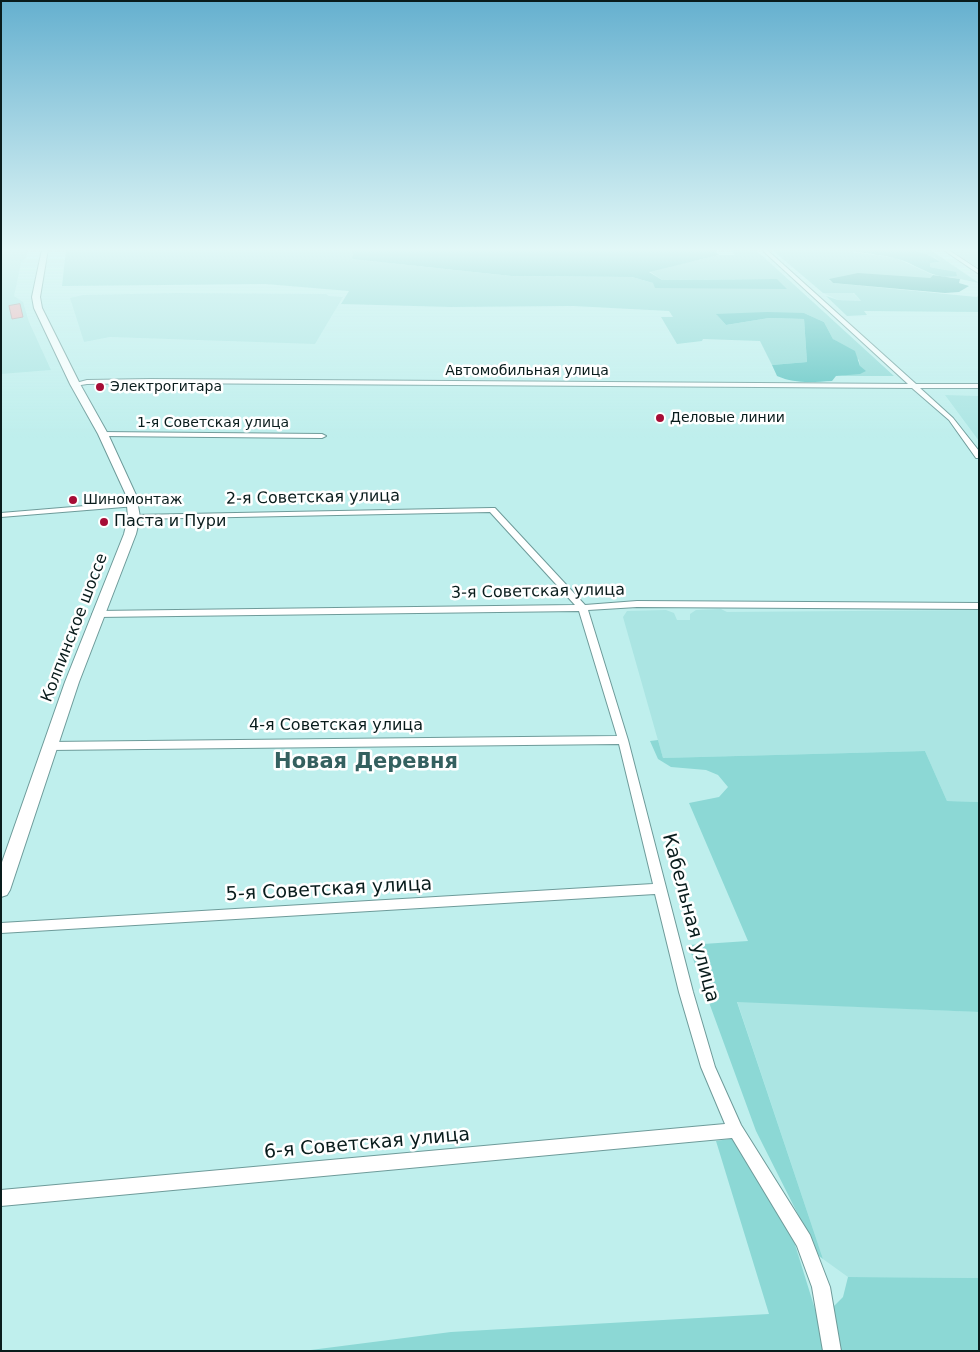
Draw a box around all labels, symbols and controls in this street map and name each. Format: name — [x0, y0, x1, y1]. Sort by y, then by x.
street label: Автомобильная улица — [445, 363, 609, 379]
place label: Электрогитара — [110, 379, 222, 395]
marker: Электрогитара — [94, 381, 106, 393]
place label: Деловые линии — [670, 410, 785, 426]
marker: Деловые линии — [654, 412, 666, 424]
street label: 1-я Советская улица — [137, 415, 289, 431]
street label: 2-я Советская улица — [226, 487, 400, 509]
place label: Шиномонтаж — [83, 492, 182, 508]
marker: Шиномонтаж — [67, 494, 79, 506]
place label: Паста и Пури — [114, 512, 226, 532]
marker: Паста и Пури — [98, 516, 110, 528]
street label: Колпинское шоссе — [38, 551, 112, 705]
street label: 3-я Советская улица — [451, 581, 625, 603]
street label: 4-я Советская улица — [249, 716, 423, 736]
district label: Новая Деревня — [274, 750, 458, 776]
street label: Кабельная улица — [657, 831, 723, 1005]
street label: 5-я Советская улица — [225, 873, 433, 907]
street label: 6-я Советская улица — [263, 1124, 471, 1164]

